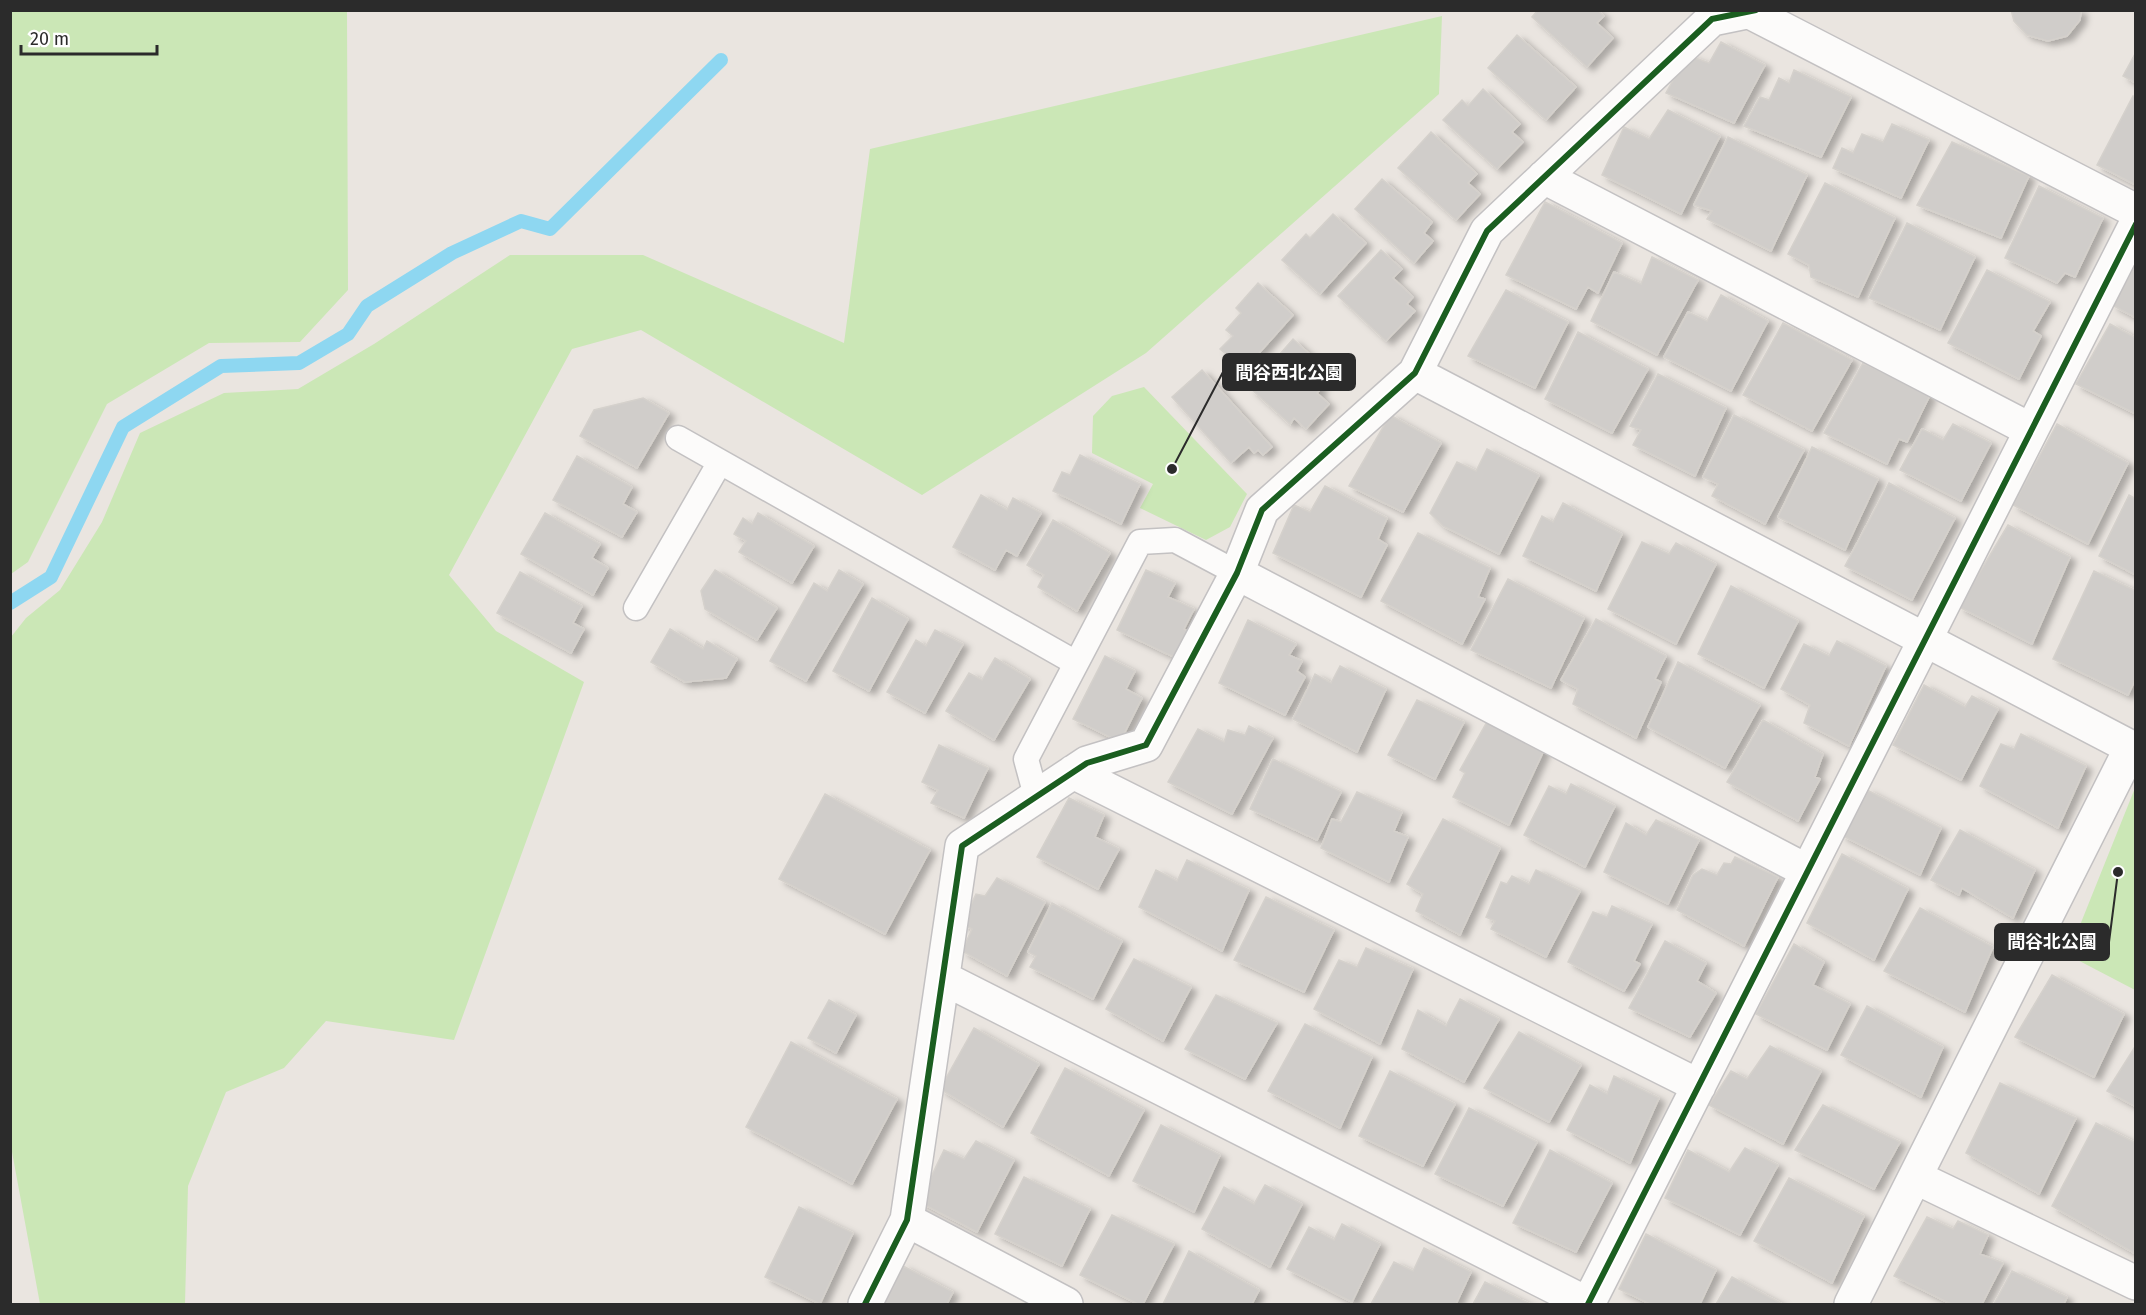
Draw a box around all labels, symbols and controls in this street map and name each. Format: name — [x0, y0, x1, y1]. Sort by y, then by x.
scale bar — [21, 18, 158, 56]
text: 20 m — [30, 28, 69, 50]
callout: 間谷西北公園 — [1223, 354, 1355, 390]
text: 間谷西北公園 — [1235, 362, 1343, 384]
callout: 間谷北公園 — [1995, 924, 2109, 960]
text: 間谷北公園 — [2007, 931, 2097, 953]

